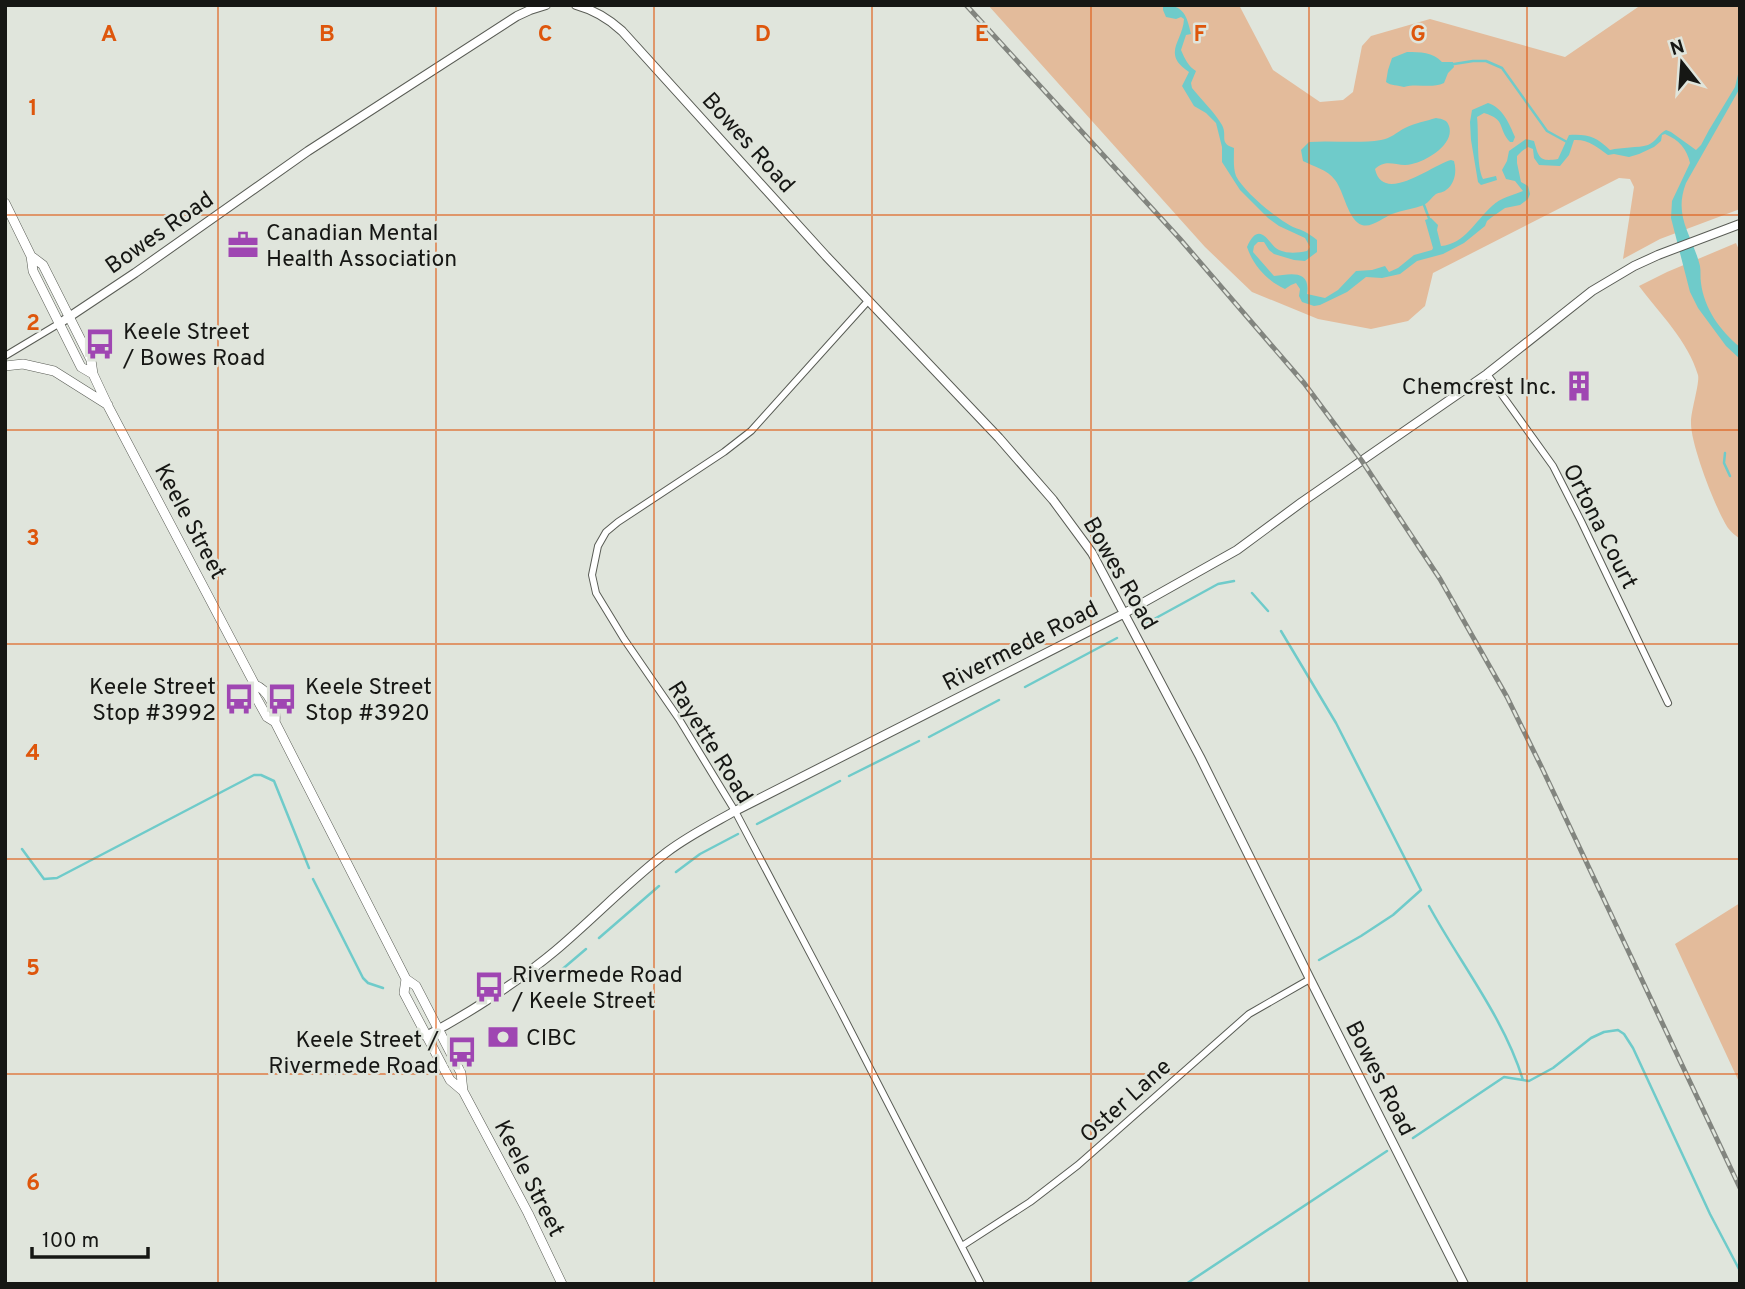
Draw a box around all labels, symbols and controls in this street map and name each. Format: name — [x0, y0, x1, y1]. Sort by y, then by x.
text: A — [101, 21, 117, 50]
text: B — [319, 21, 335, 50]
text: C — [538, 21, 552, 50]
text: D — [755, 21, 771, 50]
text: E — [975, 21, 989, 50]
text: F — [1193, 21, 1207, 50]
text: G — [1410, 21, 1426, 50]
north arrow — [1647, 28, 1717, 98]
text: N — [1668, 35, 1688, 62]
street label: Bowes Road — [694, 87, 800, 200]
text: 1 — [28, 95, 38, 124]
street label: Bowes Road — [101, 186, 220, 282]
place label: Canadian Mental Health Association — [266, 220, 457, 275]
office icon: Canadian Mental Health Association — [226, 228, 260, 262]
text: 2 — [26, 310, 40, 339]
place label: Keele Street / Bowes Road — [122, 319, 265, 374]
bus stop icon: Keele Street / Bowes Road — [83, 327, 117, 361]
building icon: Chemcrest Inc. — [1562, 369, 1596, 403]
place label: Chemcrest Inc. — [1402, 374, 1556, 403]
street label: Keele Street — [146, 459, 231, 585]
street label: Ortona Court — [1555, 460, 1643, 595]
street label: Bowes Road — [1075, 513, 1163, 636]
text: 3 — [26, 525, 40, 554]
street label: Rivermede Road — [938, 596, 1104, 699]
place label: Keele Street Stop #3992 — [89, 674, 216, 729]
place label: Keele Street Stop #3920 — [305, 674, 432, 729]
street label: Rayette Road — [660, 677, 758, 810]
bus stop icon: Keele Street Stop #3992 — [222, 682, 256, 716]
bus stop icon: Keele Street Stop #3920 — [265, 682, 299, 716]
text: 4 — [26, 740, 40, 769]
text: 5 — [26, 955, 40, 984]
place label: Rivermede Road / Keele Street — [511, 962, 683, 1017]
bus stop icon: Rivermede Road / Keele Street — [472, 970, 506, 1004]
street label: Bowes Road — [1337, 1017, 1420, 1142]
bank icon: CIBC — [486, 1020, 520, 1054]
place label: CIBC — [526, 1025, 577, 1054]
place label: Keele Street / Rivermede Road — [268, 1027, 439, 1082]
bus stop icon: Keele Street / Rivermede Road — [445, 1035, 479, 1069]
street label: Oster Lane — [1075, 1053, 1178, 1150]
street label: Keele Street — [486, 1116, 569, 1242]
text: 6 — [26, 1170, 40, 1199]
scale bar — [32, 1216, 147, 1260]
text: 100 m — [42, 1228, 99, 1255]

